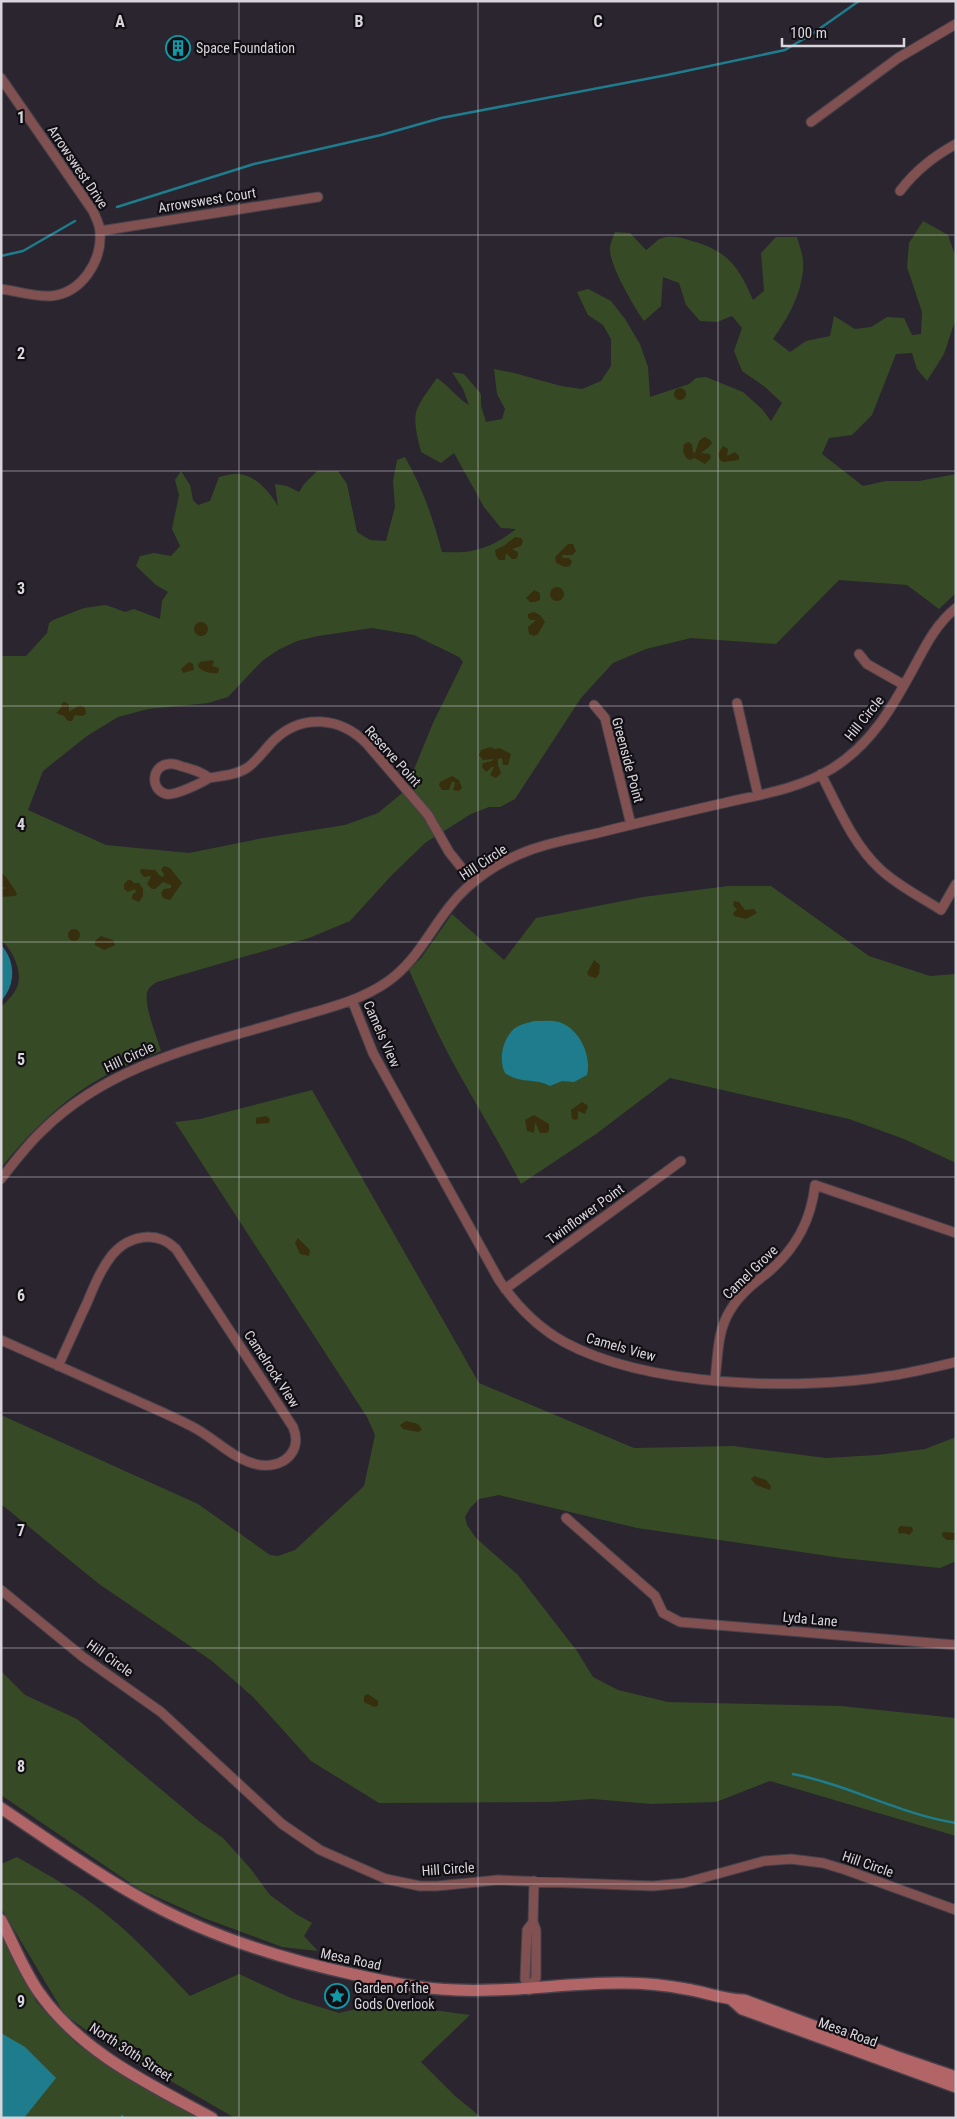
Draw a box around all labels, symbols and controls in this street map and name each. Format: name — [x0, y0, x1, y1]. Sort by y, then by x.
text: A — [115, 12, 125, 31]
text: B — [355, 12, 364, 31]
text: C — [593, 12, 603, 31]
scale bar — [782, 15, 904, 47]
text: 100 m — [790, 24, 827, 42]
building icon: Space Foundation — [165, 35, 191, 61]
place label: Space Foundation — [196, 40, 295, 56]
text: 1 — [17, 108, 25, 127]
street label: Arrowswest Drive — [44, 123, 112, 212]
street label: Arrowswest Court — [157, 184, 257, 216]
text: 2 — [17, 344, 25, 363]
text: 3 — [17, 579, 25, 598]
street label: Hill Circle — [841, 692, 887, 744]
street label: Greenside Point — [609, 716, 647, 804]
street label: Reserve Point — [362, 722, 424, 790]
text: 4 — [17, 815, 25, 834]
street label: Hill Circle — [456, 841, 510, 883]
street label: Camels View — [360, 998, 404, 1070]
street label: Hill Circle — [102, 1038, 157, 1075]
text: 5 — [17, 1050, 25, 1069]
street label: Twinflower Point — [543, 1180, 627, 1248]
street label: Camel Grove — [719, 1242, 781, 1302]
text: 6 — [17, 1286, 25, 1305]
street label: Camelrock View — [241, 1327, 303, 1411]
street label: Camels View — [585, 1329, 657, 1365]
text: 7 — [17, 1521, 25, 1540]
street label: Lyda Lane — [782, 1609, 839, 1629]
street label: Hill Circle — [84, 1636, 137, 1680]
text: 8 — [17, 1757, 25, 1776]
street label: Hill Circle — [840, 1848, 896, 1880]
street label: Hill Circle — [421, 1859, 475, 1879]
street label: Mesa Road — [319, 1945, 383, 1973]
place label: Garden of the Gods Overlook — [354, 1980, 435, 2012]
place icon: Garden of the Gods Overlook — [324, 1983, 350, 2009]
text: 9 — [17, 1992, 25, 2011]
street label: Mesa Road — [816, 2014, 880, 2050]
street label: North 30th Street — [87, 2019, 175, 2085]

